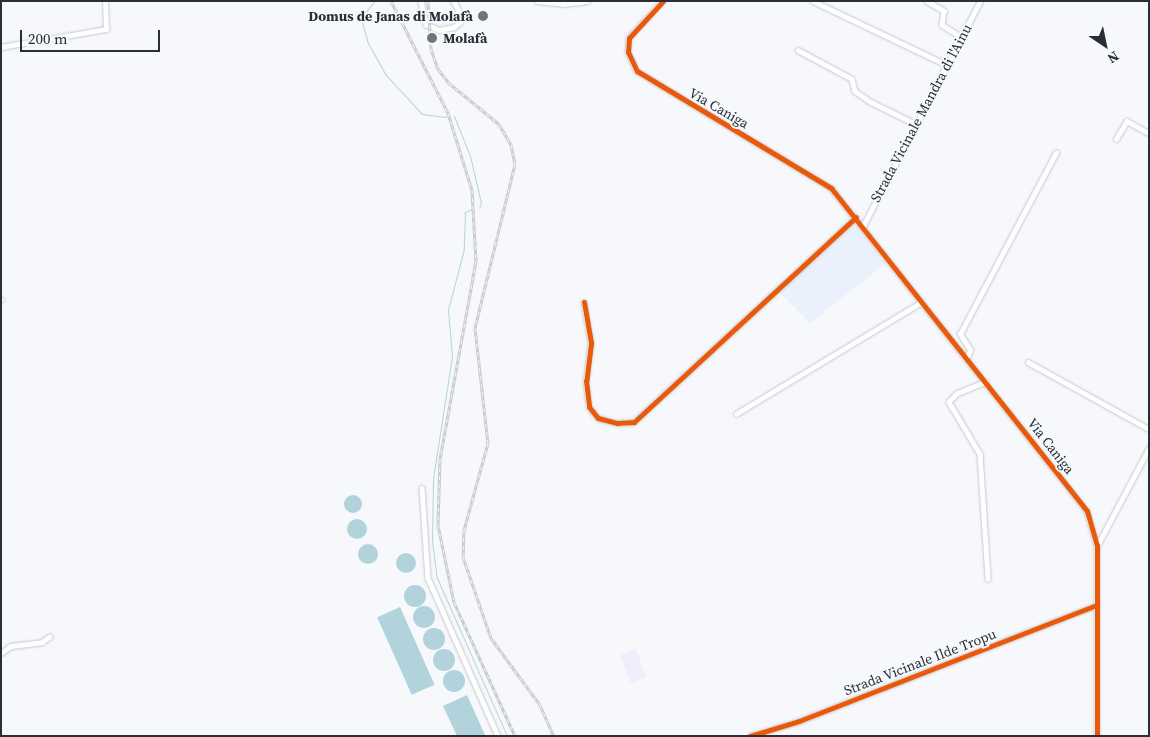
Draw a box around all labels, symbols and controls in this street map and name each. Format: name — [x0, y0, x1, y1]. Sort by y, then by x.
place label: Domus de Janas di Molafà — [308, 8, 473, 24]
marker: Domus de Janas di Molafà — [477, 10, 489, 22]
scale bar — [22, 20, 162, 52]
north arrow — [1080, 20, 1130, 70]
street label: Strada Vicinale Mandra di l'Ainu — [867, 21, 975, 205]
text: 200 m — [28, 28, 68, 49]
place label: Molafà — [443, 30, 487, 46]
marker: Molafà — [425, 31, 439, 45]
text: N — [1104, 46, 1123, 69]
street label: Via Caniga — [686, 84, 752, 132]
street label: Via Caniga — [1024, 415, 1078, 477]
street label: Strada Vicinale Ilde Tropu — [841, 625, 999, 699]

